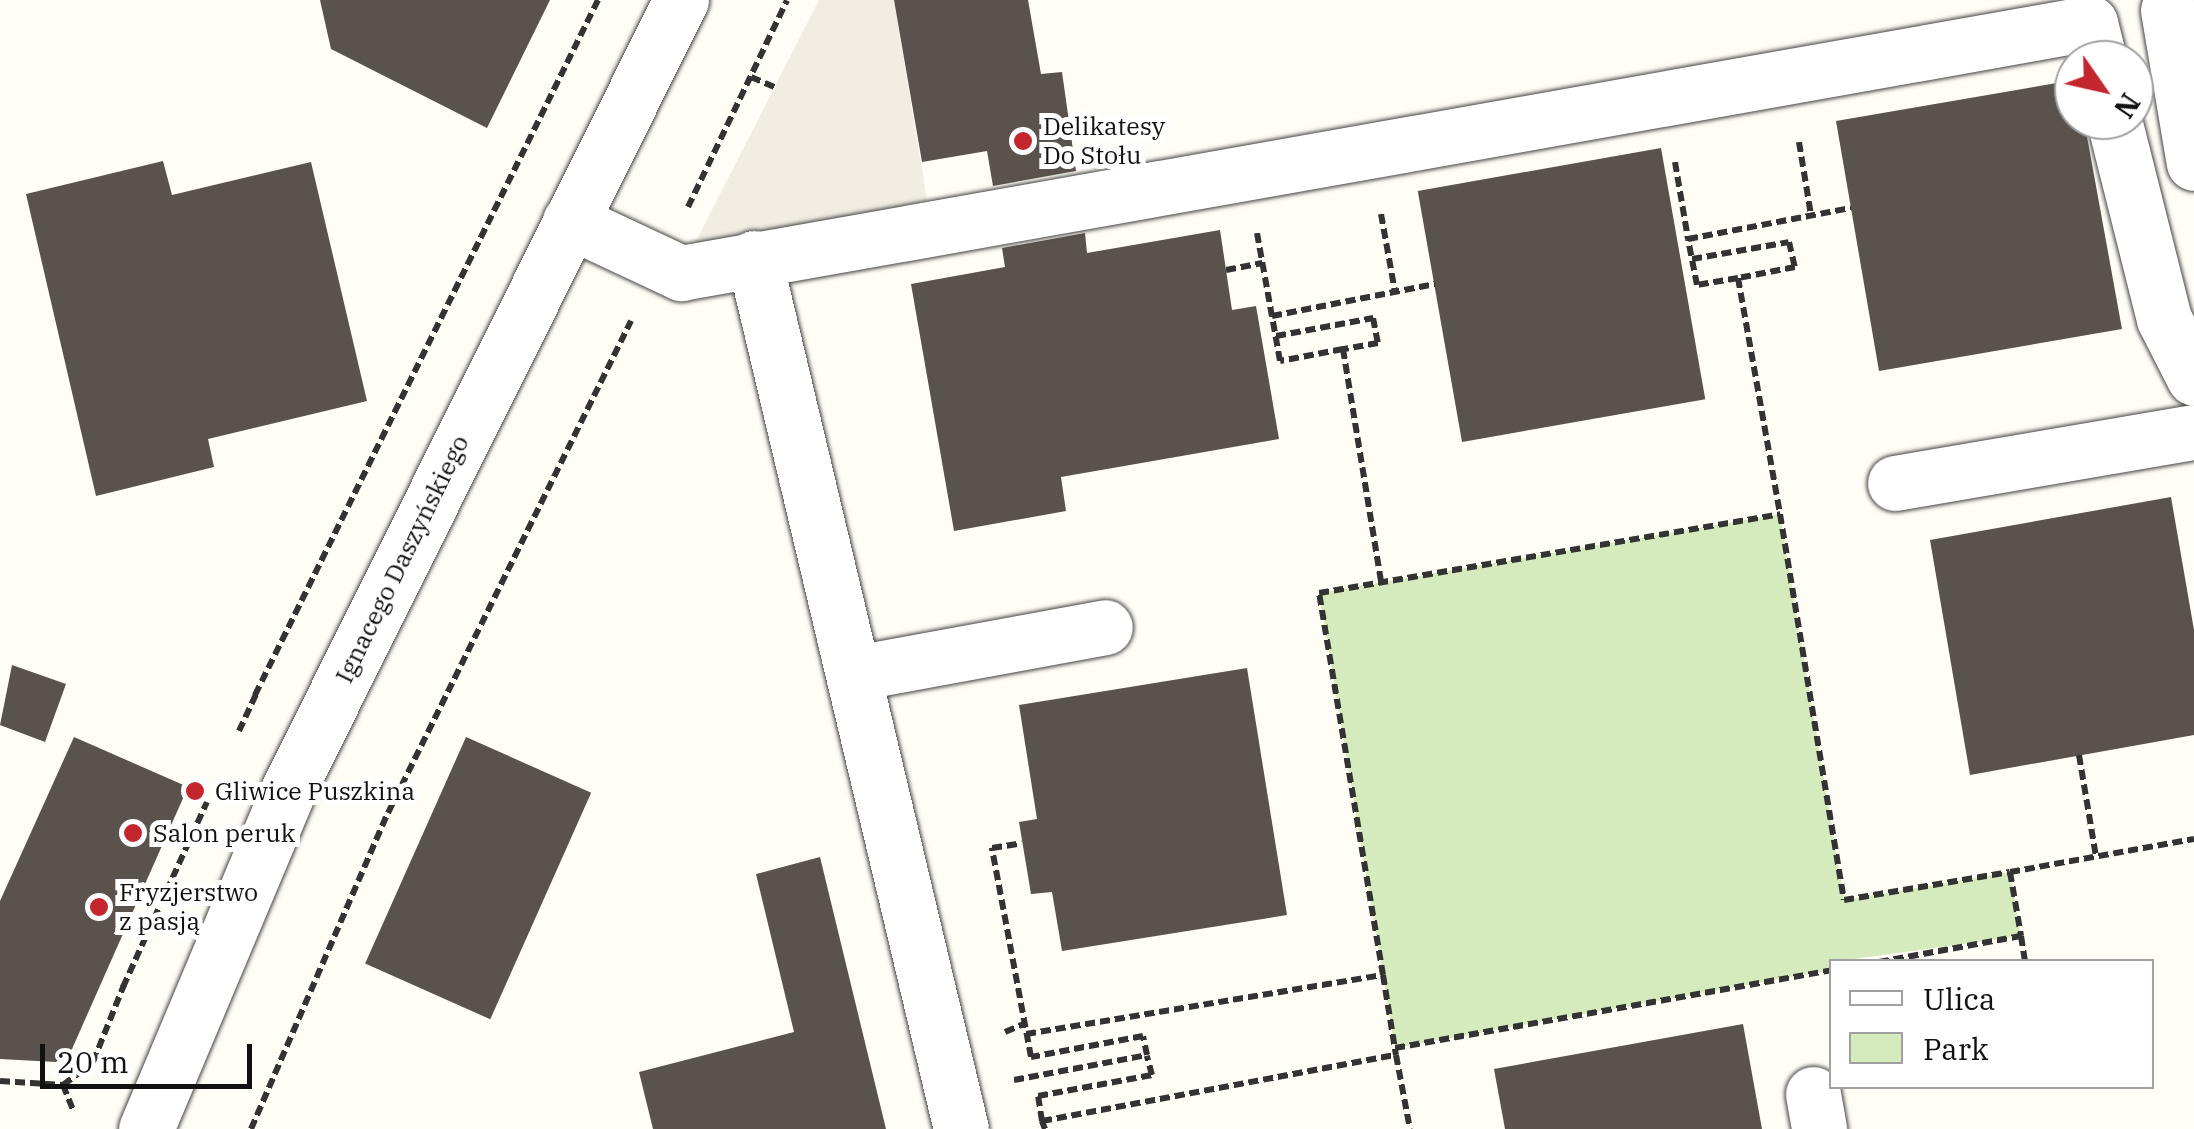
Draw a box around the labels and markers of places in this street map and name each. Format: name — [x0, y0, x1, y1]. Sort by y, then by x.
place label: Delikatesy Do Stołu — [1043, 112, 1165, 171]
marker: Delikatesy Do Stołu — [1012, 130, 1034, 152]
place label: Gliwice Puszkina — [215, 776, 415, 806]
marker: Gliwice Puszkina — [184, 780, 206, 802]
place label: Salon peruk — [153, 818, 295, 848]
marker: Salon peruk — [122, 822, 144, 844]
place label: Fryzjerstwo z pasją — [119, 878, 258, 937]
marker: Fryzjerstwo z pasją — [88, 896, 110, 918]

